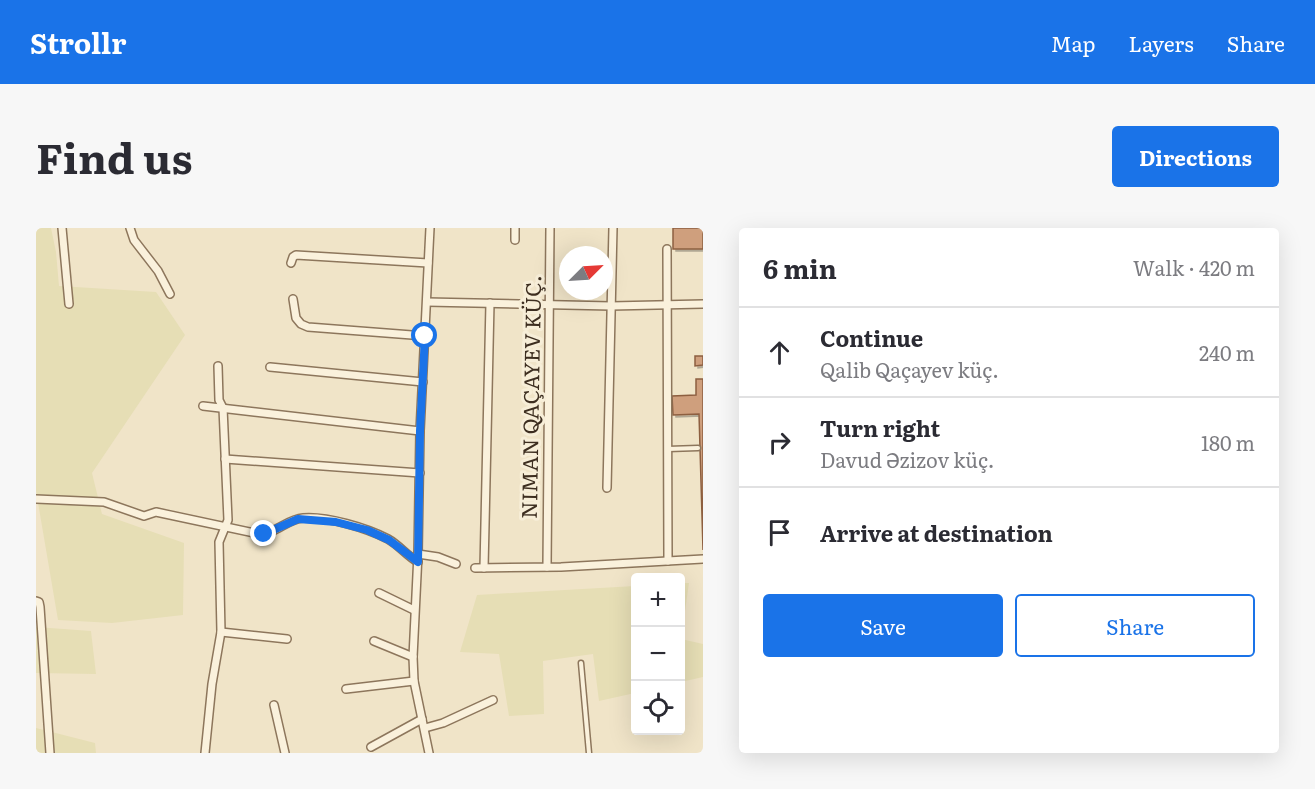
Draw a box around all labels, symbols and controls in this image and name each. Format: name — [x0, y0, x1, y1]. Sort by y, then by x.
text: Strollr — [30, 21, 126, 63]
text: Map — [1051, 27, 1096, 58]
text: Layers — [1129, 27, 1194, 58]
text: Share — [1227, 27, 1285, 58]
text: Find us — [36, 125, 193, 187]
button: Directions — [1112, 126, 1279, 187]
north arrow — [559, 246, 613, 300]
text: 6 min — [763, 248, 837, 287]
text: Walk · 420 m — [1133, 252, 1255, 282]
street label: NIMAN QAÇAYEV KÜÇ. — [512, 275, 547, 519]
text: Continue — [820, 321, 923, 354]
route start — [411, 322, 437, 348]
icon: ahead — [763, 336, 796, 369]
text: 240 m — [1199, 337, 1255, 367]
text: Qalib Qaçayev küç. — [820, 354, 999, 384]
text: Turn right — [820, 411, 940, 444]
icon: right — [763, 426, 796, 459]
text: 180 m — [1201, 427, 1255, 457]
text: Davud Əzizov küç. — [820, 444, 995, 474]
icon: arrive — [763, 516, 796, 549]
text: Arrive at destination — [820, 516, 1053, 549]
route end — [250, 520, 276, 546]
map controls — [631, 573, 685, 735]
button: + — [631, 573, 685, 627]
button: Save — [763, 594, 1003, 657]
button: Share — [1015, 594, 1255, 657]
button: − — [631, 627, 685, 681]
button: locate — [631, 681, 685, 735]

